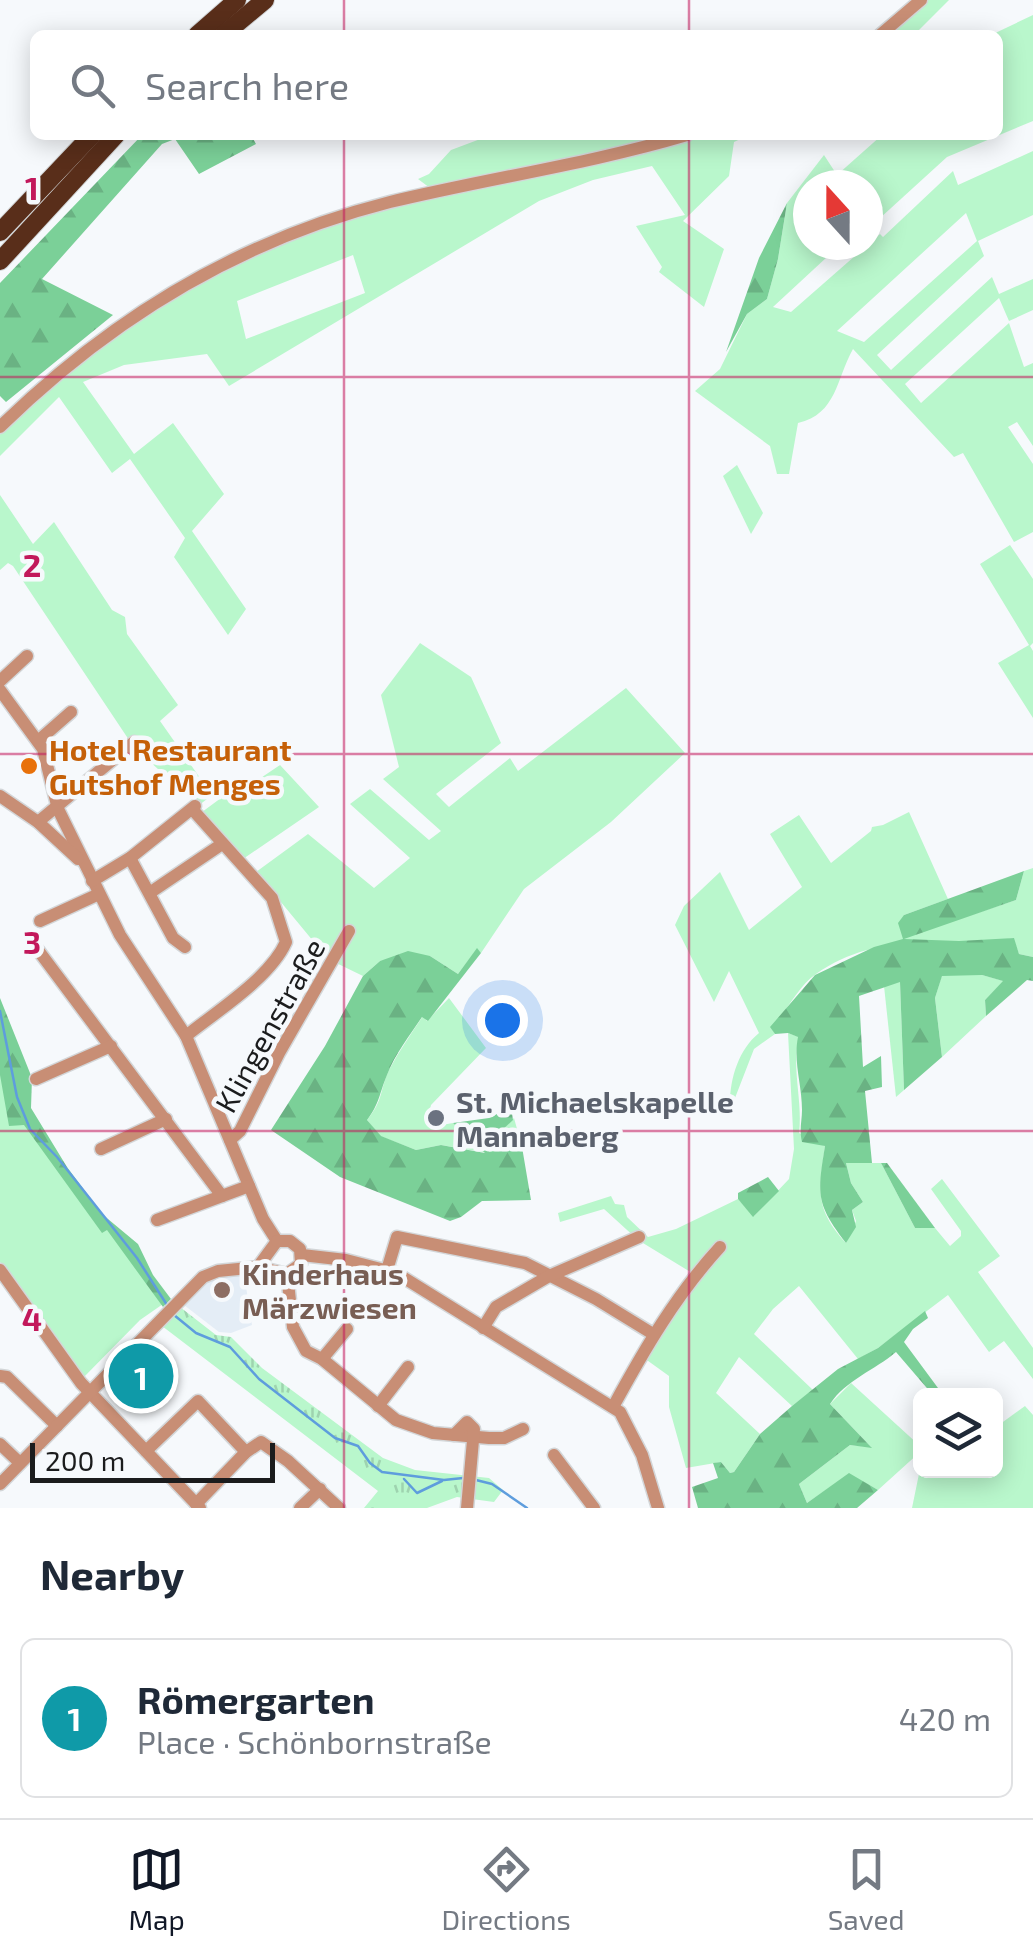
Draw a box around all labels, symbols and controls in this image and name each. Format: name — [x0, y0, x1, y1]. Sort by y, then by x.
search box — [30, 30, 1003, 140]
icon: search — [65, 58, 120, 113]
text: Search here — [145, 62, 349, 108]
text: 1 — [25, 168, 39, 206]
north arrow — [793, 170, 883, 260]
text: 2 — [23, 545, 41, 583]
place label: Hotel Restaurant Gutshof Menges — [49, 731, 292, 801]
marker: Hotel Restaurant Gutshof Menges — [18, 755, 40, 777]
text: 3 — [23, 922, 41, 960]
street label: Klingenstraße — [206, 932, 332, 1118]
your location — [477, 995, 528, 1046]
place label: St. Michaelskapelle Mannaberg — [456, 1083, 734, 1153]
marker: St. Michaelskapelle Mannaberg — [425, 1107, 447, 1129]
place label: Kinderhaus Märzwiesen — [242, 1255, 417, 1325]
marker: Kinderhaus Märzwiesen — [211, 1279, 233, 1301]
text: 4 — [22, 1299, 42, 1337]
pin: 1 — [108, 1338, 174, 1414]
map controls — [913, 1388, 1003, 1478]
button: layers — [913, 1388, 1003, 1478]
scale bar — [30, 1438, 275, 1482]
text: 200 m — [45, 1443, 125, 1477]
text: Nearby — [40, 1548, 184, 1598]
text: Römergarten — [137, 1676, 375, 1722]
text: 1 — [68, 1699, 81, 1737]
text: 420 m — [899, 1699, 991, 1737]
text: Place · Schönbornstraße — [137, 1722, 492, 1760]
tab: Map — [128, 1842, 185, 1936]
tab: Directions — [442, 1842, 571, 1936]
tab: Saved — [828, 1842, 905, 1936]

